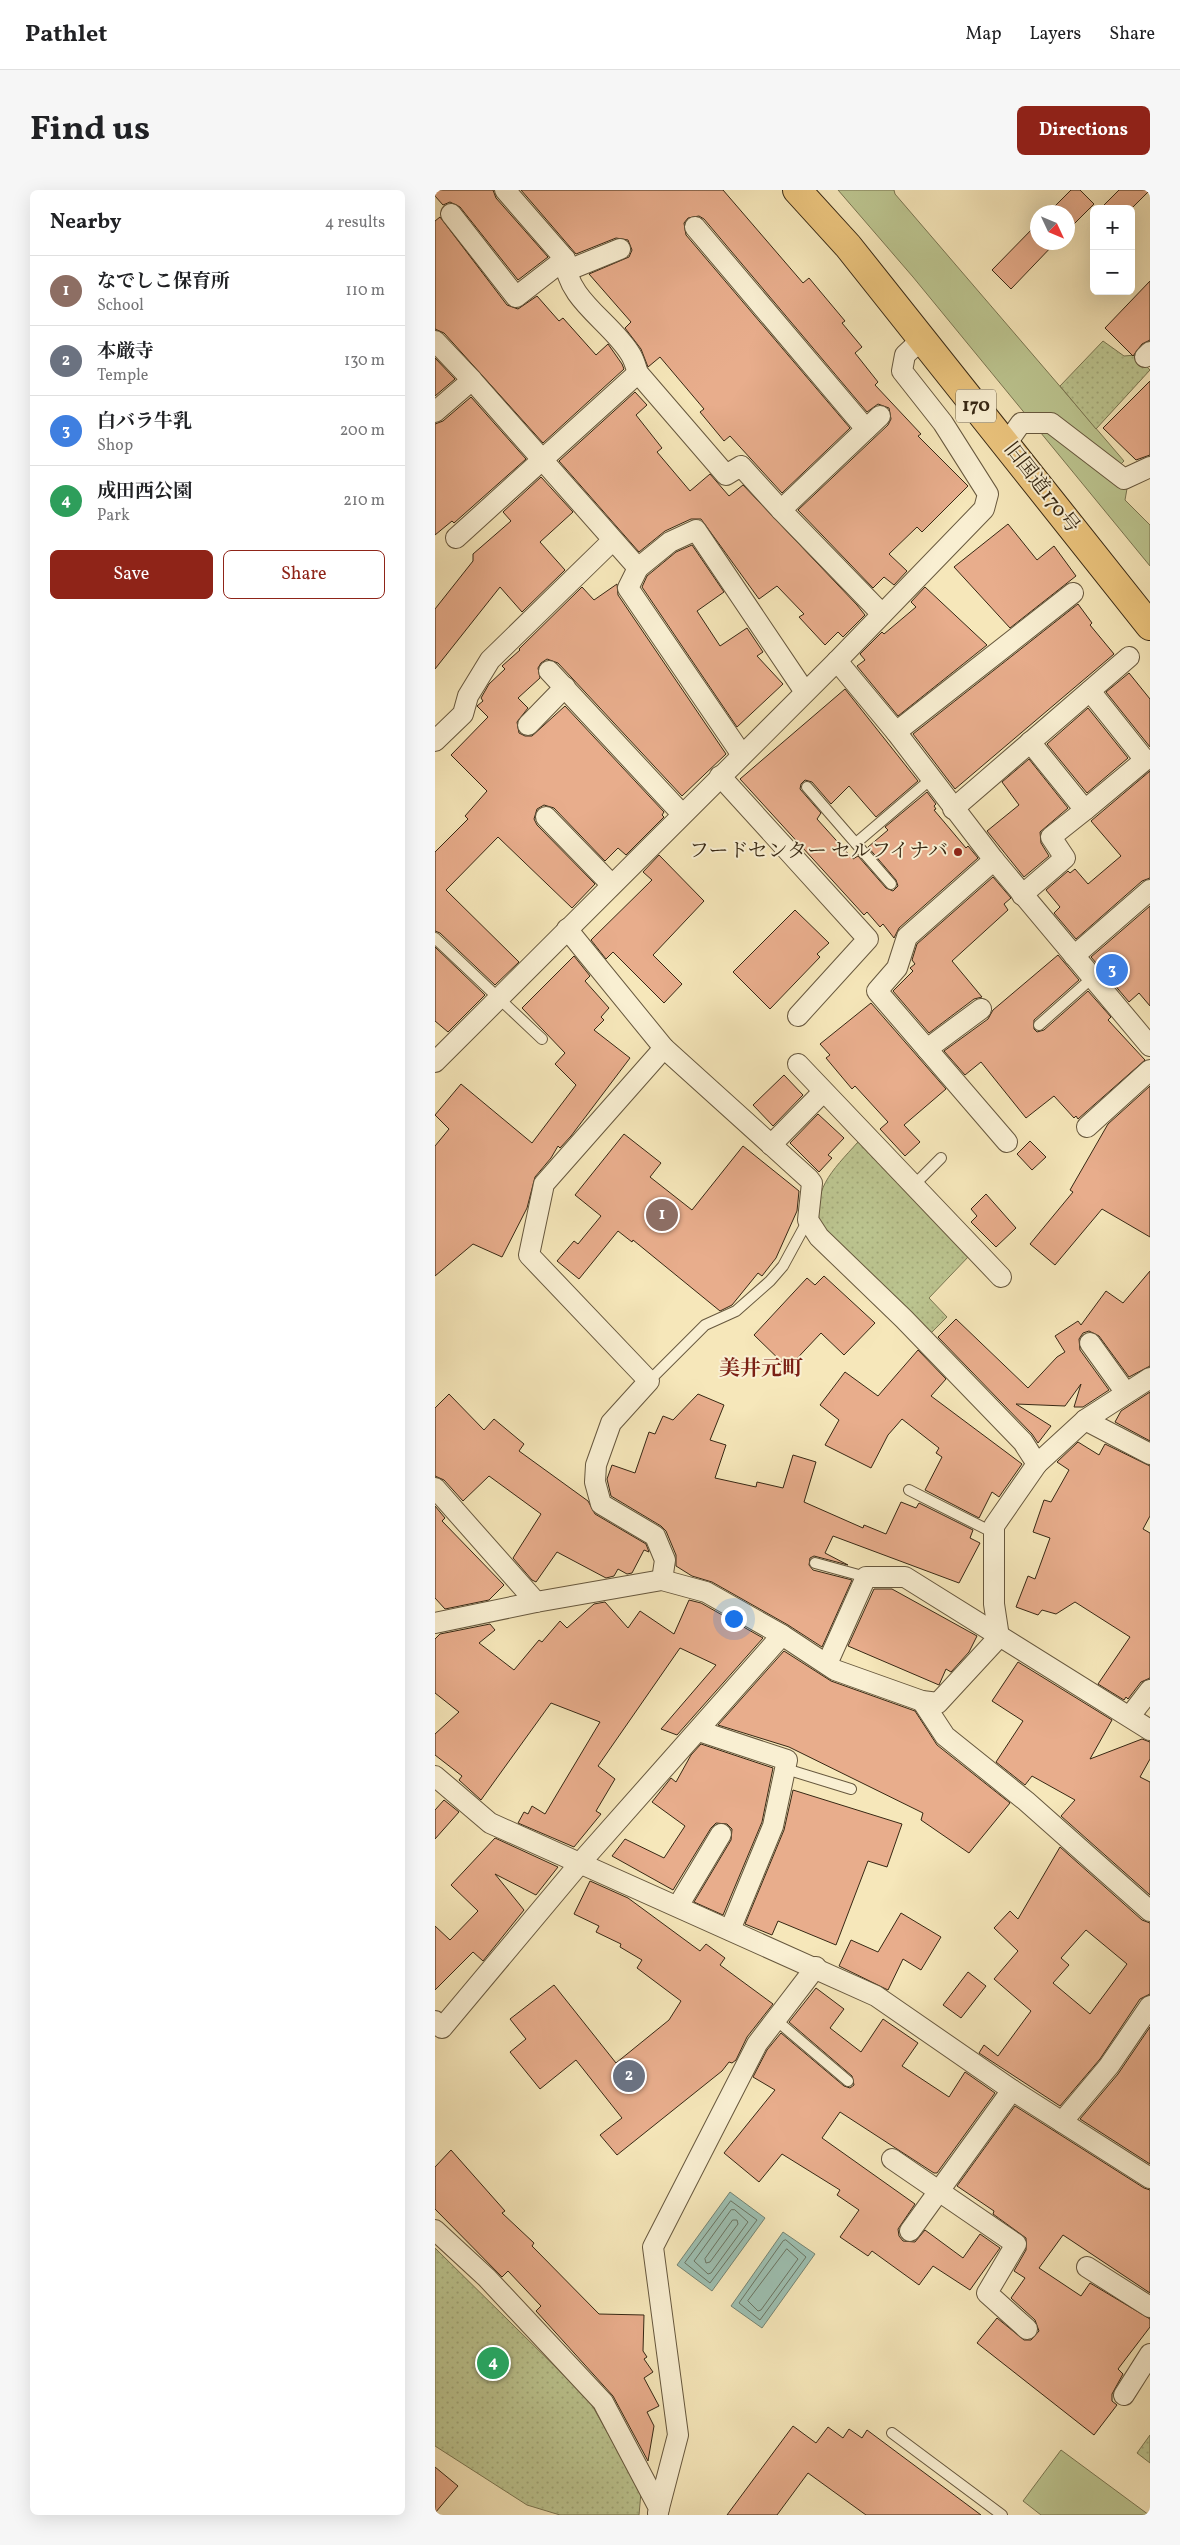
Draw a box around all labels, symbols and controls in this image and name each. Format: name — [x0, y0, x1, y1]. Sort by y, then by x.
text: Pathlet — [25, 18, 107, 52]
text: Map — [965, 22, 1001, 47]
text: Layers — [1029, 22, 1081, 47]
text: Share — [1109, 22, 1155, 47]
text: Find us — [30, 106, 150, 154]
button: Directions — [1017, 106, 1150, 155]
north arrow — [1030, 205, 1075, 250]
map controls — [1090, 205, 1135, 295]
button: + — [1090, 205, 1135, 250]
text: Nearby — [50, 208, 121, 237]
text: 4 results — [325, 212, 385, 234]
button: − — [1090, 250, 1135, 295]
text: なでしこ保育所 — [97, 269, 230, 295]
text: 1 — [63, 280, 69, 302]
text: 110 m — [346, 280, 385, 302]
text: School — [97, 295, 144, 317]
text: 本厳寺 — [97, 339, 154, 365]
text: 2 — [62, 350, 70, 372]
text: 130 m — [344, 350, 385, 372]
text: Temple — [97, 365, 148, 387]
road number: 170 — [956, 390, 996, 422]
text: 白バラ牛乳 — [97, 409, 192, 435]
text: 3 — [62, 420, 70, 442]
text: 200 m — [340, 420, 385, 442]
text: Shop — [97, 435, 133, 457]
street label: 旧国道170号 — [997, 437, 1085, 539]
text: 成田西公園 — [97, 479, 192, 505]
text: 4 — [61, 490, 71, 512]
text: 210 m — [343, 490, 385, 512]
text: Park — [97, 505, 130, 527]
button: Save — [50, 550, 213, 599]
button: Share — [223, 550, 385, 599]
place label: フードセンター セルフイナバ — [689, 838, 948, 866]
marker: フードセンター セルフイナバ — [952, 846, 964, 858]
pin: 3 — [1096, 951, 1128, 989]
pin: 1 — [646, 1196, 678, 1234]
district label: 美井元町 — [719, 1355, 803, 1384]
your location — [721, 1606, 747, 1632]
pin: 2 — [613, 2057, 645, 2095]
pin: 4 — [477, 2344, 509, 2382]

